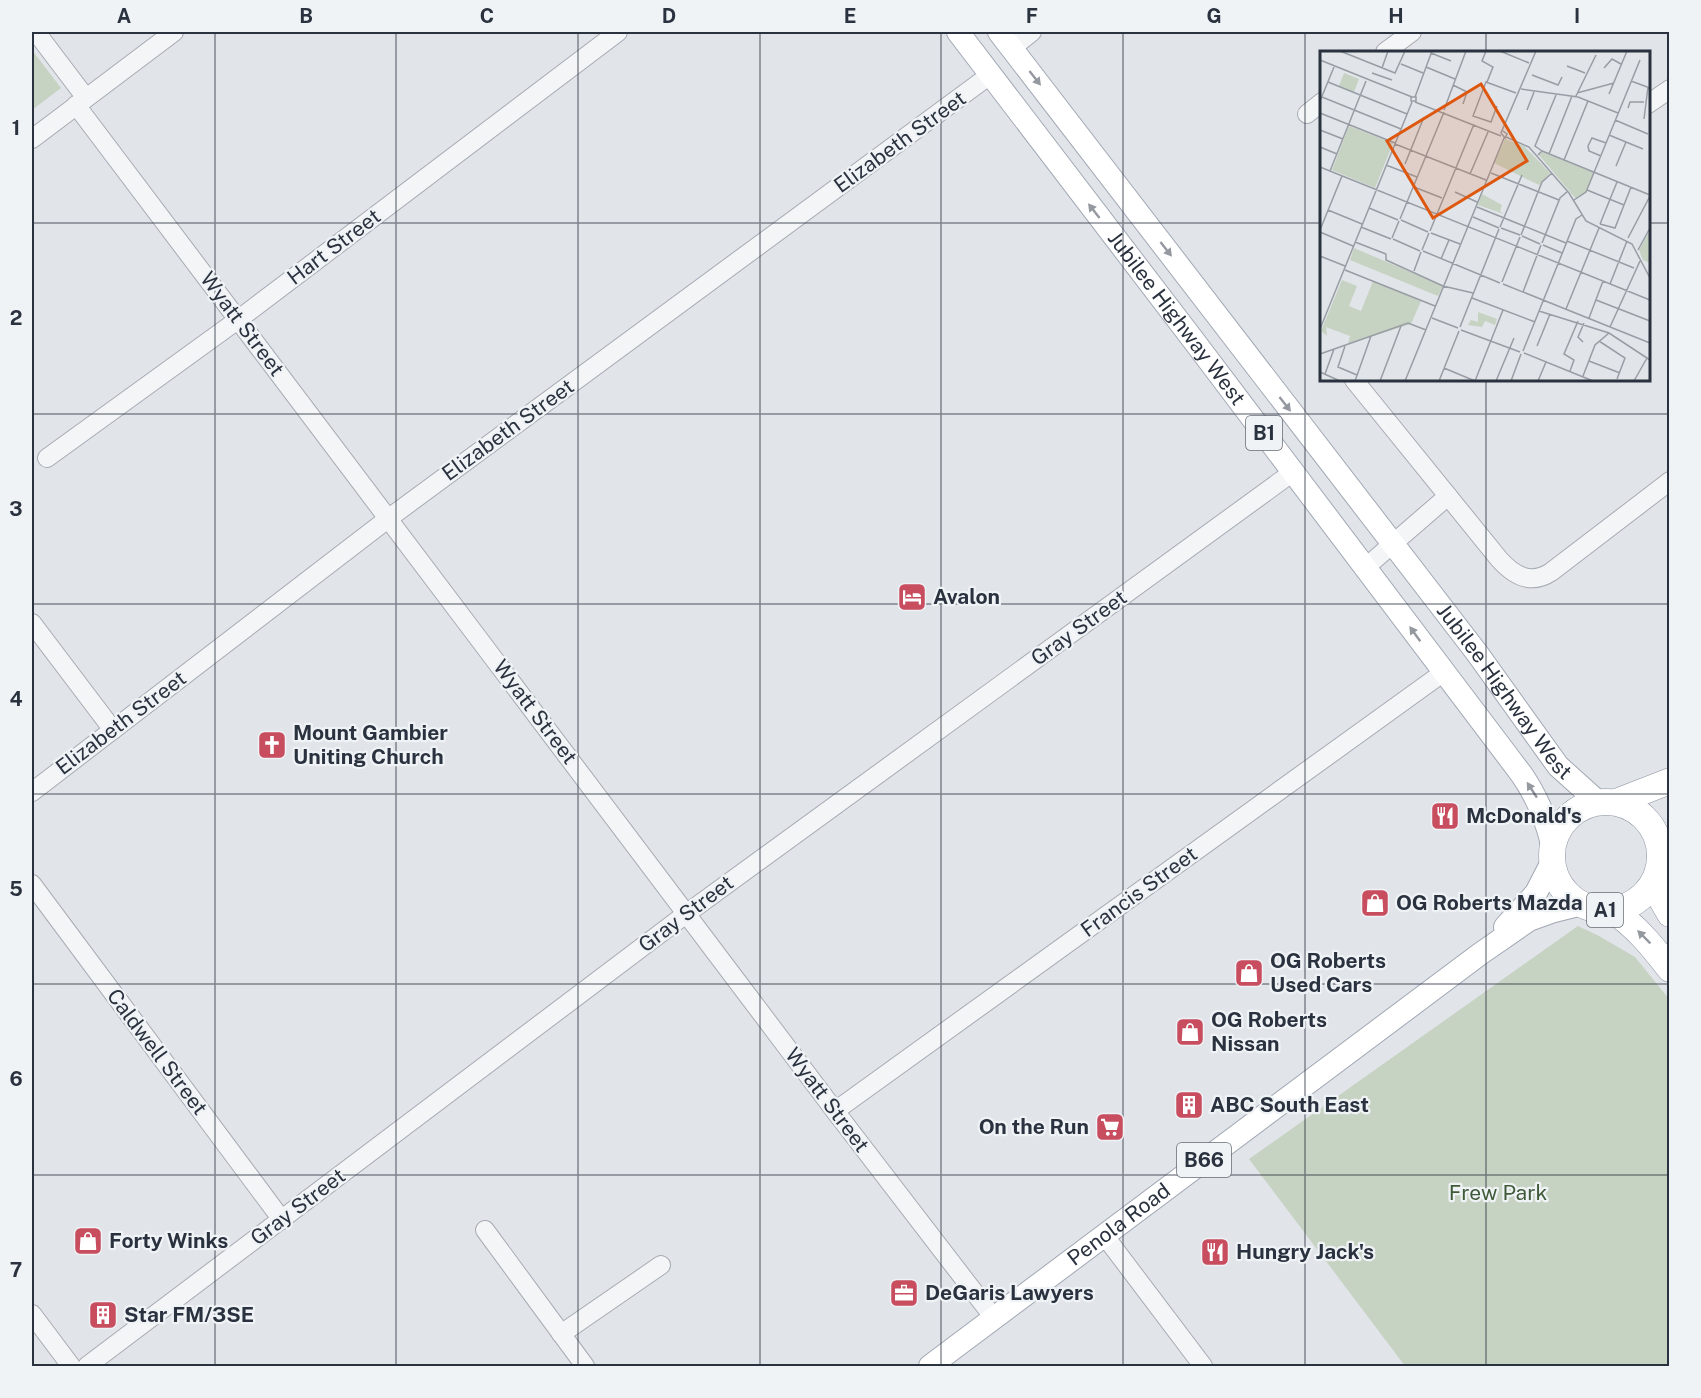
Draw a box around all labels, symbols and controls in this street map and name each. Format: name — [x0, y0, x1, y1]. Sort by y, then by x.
text: A — [117, 4, 131, 28]
text: B — [299, 4, 313, 28]
text: C — [480, 4, 494, 28]
text: D — [662, 4, 676, 28]
text: E — [844, 4, 856, 28]
text: F — [1026, 4, 1038, 28]
text: G — [1206, 4, 1222, 28]
text: H — [1388, 4, 1404, 28]
text: I — [1574, 4, 1580, 28]
inset map — [1320, 51, 1650, 381]
one-way arrow — [1029, 70, 1041, 86]
street label: Elizabeth Street — [829, 85, 970, 198]
text: 1 — [12, 116, 20, 140]
street label: Hart Street — [282, 203, 385, 290]
one-way arrow — [1089, 203, 1101, 218]
street label: Jubilee Highway West — [1103, 226, 1251, 410]
one-way arrow — [1160, 242, 1172, 257]
street label: Wyatt Street — [195, 267, 290, 381]
text: 2 — [10, 306, 22, 330]
street label: Elizabeth Street — [437, 373, 578, 486]
one-way arrow — [1279, 396, 1292, 412]
road number: B1 — [1246, 416, 1282, 450]
text: 3 — [9, 497, 23, 521]
hotel icon: Avalon — [896, 581, 928, 613]
place label: Avalon — [933, 584, 1000, 609]
street label: Gray Street — [1026, 585, 1131, 671]
street label: Jubilee Highway West — [1432, 599, 1577, 784]
one-way arrow — [1409, 626, 1421, 642]
street label: Wyatt Street — [488, 655, 583, 769]
street label: Elizabeth Street — [51, 665, 191, 780]
text: 4 — [9, 687, 23, 711]
place label: Mount Gambier Uniting Church — [293, 720, 448, 769]
church icon: Mount Gambier Uniting Church — [256, 729, 288, 761]
one-way arrow — [1526, 782, 1537, 798]
restaurant icon: McDonald's — [1429, 800, 1461, 832]
place label: McDonald's — [1466, 803, 1582, 828]
street label: Francis Street — [1076, 841, 1202, 942]
street label: Gray Street — [633, 870, 738, 957]
text: 5 — [9, 877, 23, 901]
shop icon: OG Roberts Mazda — [1359, 887, 1391, 919]
place label: OG Roberts Mazda — [1396, 890, 1583, 915]
road number: A1 — [1587, 893, 1623, 927]
one-way arrow — [1637, 930, 1651, 944]
place label: OG Roberts Used Cars — [1270, 948, 1386, 997]
shop icon: OG Roberts Used Cars — [1233, 957, 1265, 989]
street label: Caldwell Street — [102, 984, 213, 1120]
place label: OG Roberts Nissan — [1211, 1007, 1327, 1056]
shop icon: OG Roberts Nissan — [1174, 1016, 1206, 1048]
street label: Wyatt Street — [780, 1043, 875, 1157]
text: 6 — [9, 1067, 23, 1091]
building icon: ABC South East — [1173, 1089, 1205, 1121]
place label: ABC South East — [1210, 1092, 1369, 1117]
supermarket icon: On the Run — [1094, 1111, 1126, 1143]
place label: On the Run — [979, 1114, 1089, 1139]
road number: B66 — [1177, 1143, 1231, 1177]
street label: Gray Street — [245, 1163, 350, 1250]
street label: Penola Road — [1062, 1178, 1175, 1271]
park label: Frew Park — [1449, 1180, 1547, 1205]
shop icon: Forty Winks — [72, 1225, 104, 1257]
place label: Forty Winks — [109, 1228, 228, 1253]
restaurant icon: Hungry Jack's — [1199, 1236, 1231, 1268]
place label: Hungry Jack's — [1236, 1239, 1374, 1264]
text: 7 — [10, 1258, 22, 1282]
office icon: DeGaris Lawyers — [888, 1277, 920, 1309]
place label: DeGaris Lawyers — [925, 1280, 1094, 1305]
building icon: Star FM/3SE — [87, 1299, 119, 1331]
place label: Star FM/3SE — [124, 1302, 254, 1327]

